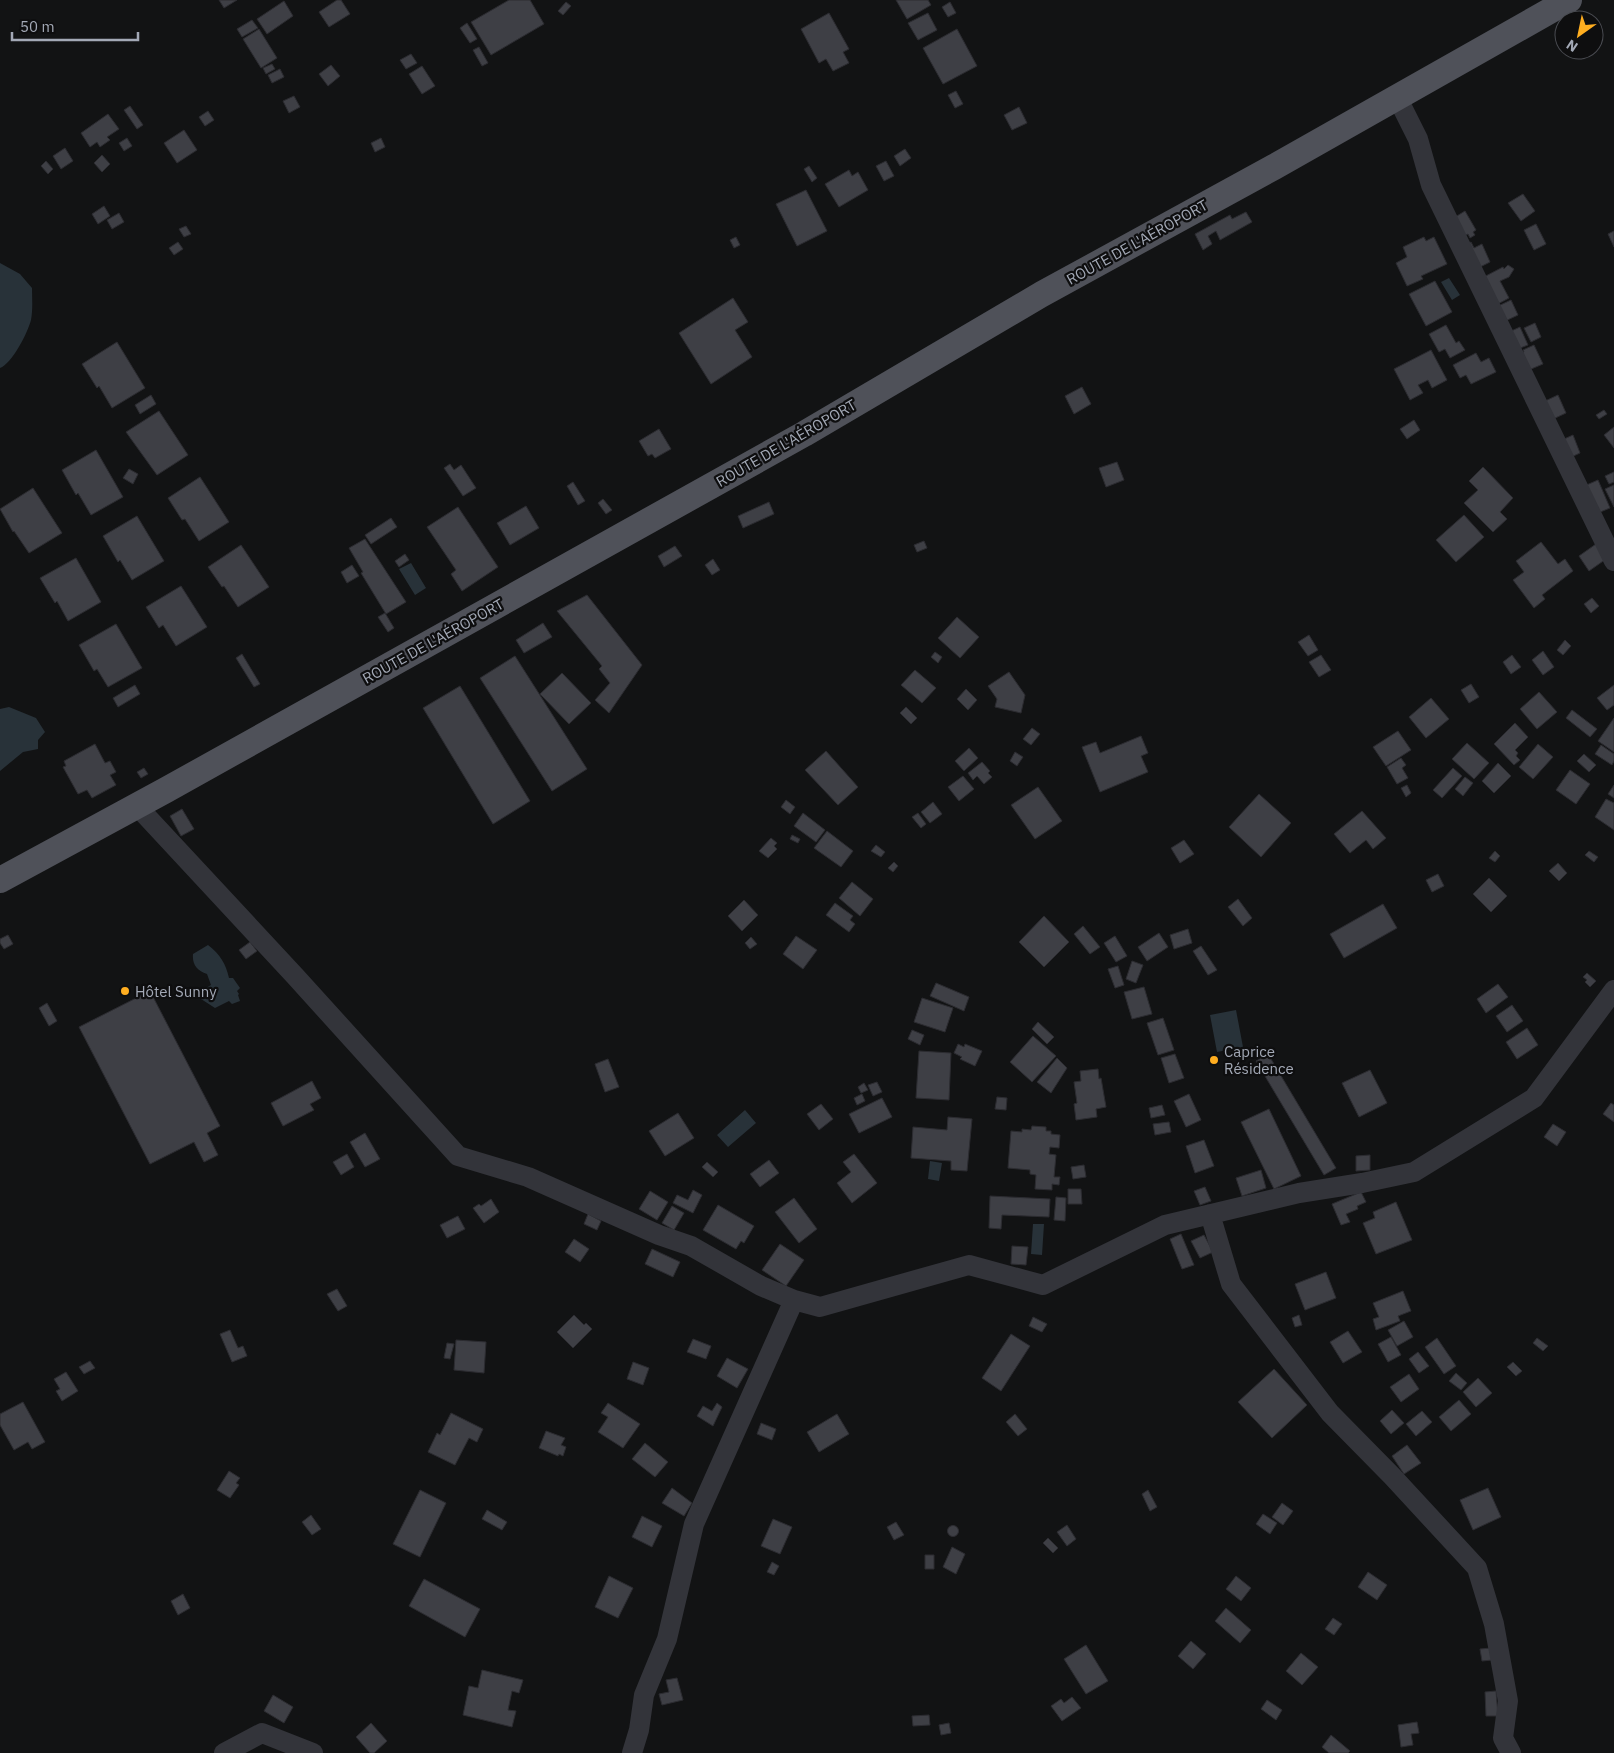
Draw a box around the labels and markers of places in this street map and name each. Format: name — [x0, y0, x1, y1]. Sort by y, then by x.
place label: Hôtel Sunny — [135, 982, 217, 1001]
marker: Hôtel Sunny — [119, 985, 131, 997]
place label: Caprice Résidence — [1224, 1042, 1294, 1078]
marker: Caprice Résidence — [1208, 1054, 1220, 1066]

